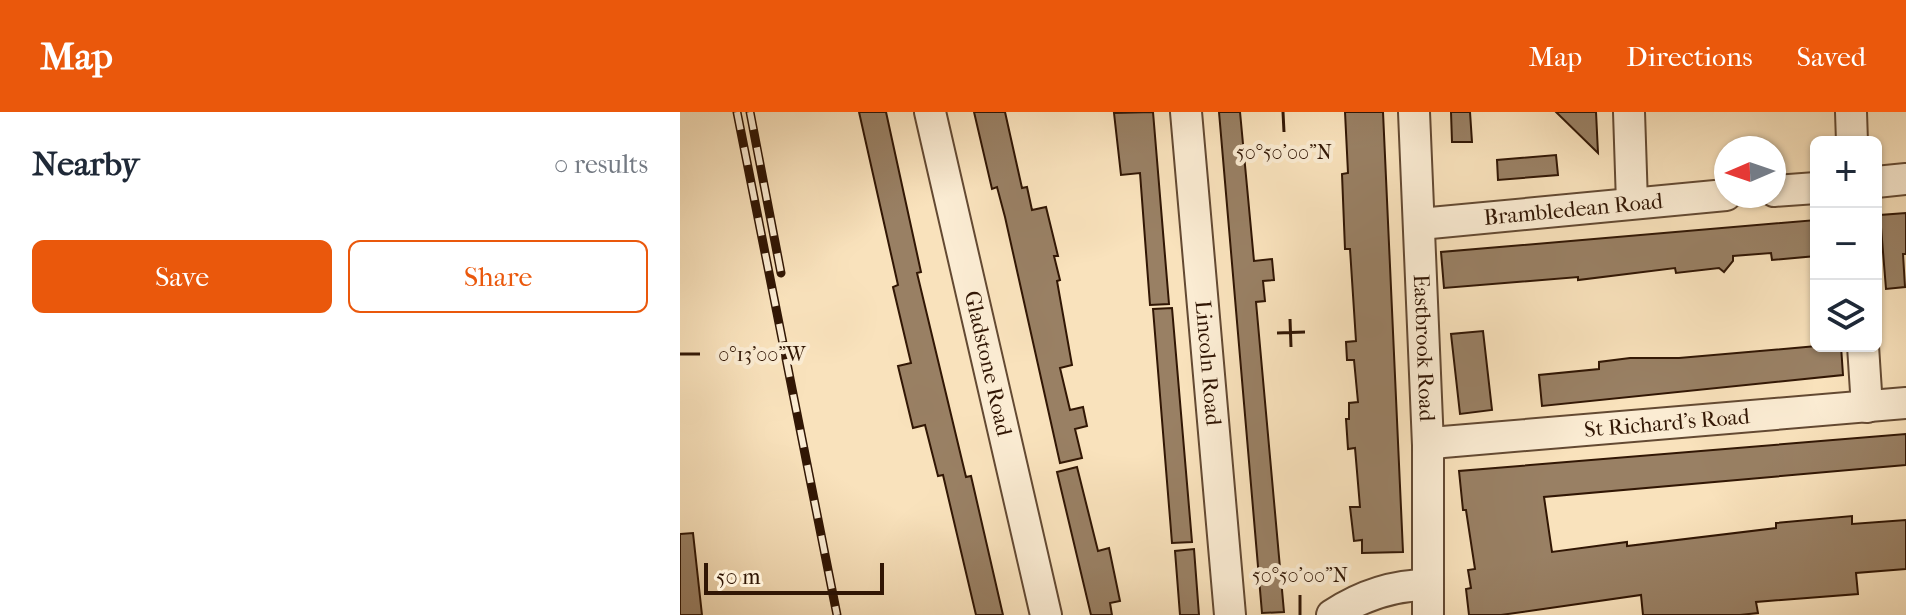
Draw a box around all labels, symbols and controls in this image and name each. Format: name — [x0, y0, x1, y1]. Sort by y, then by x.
text: Map — [40, 34, 113, 79]
text: Map — [1529, 40, 1582, 73]
text: Directions — [1626, 40, 1753, 73]
text: Saved — [1797, 40, 1866, 73]
north arrow — [1714, 136, 1786, 208]
map controls — [1810, 136, 1882, 352]
button: + — [1810, 136, 1882, 208]
text: 50°50'00"N — [1236, 141, 1332, 164]
text: Nearby — [32, 144, 139, 184]
text: 0 results — [554, 149, 648, 180]
street label: Brambledean Road — [1483, 188, 1665, 231]
button: − — [1810, 208, 1882, 280]
button: Save — [32, 240, 332, 313]
button: Share — [348, 240, 648, 313]
street label: Eastbrook Road — [1408, 274, 1440, 423]
button: layers — [1810, 280, 1882, 352]
street label: Gladstone Road — [959, 288, 1018, 439]
street label: Lincoln Road — [1190, 299, 1226, 428]
text: 0°13'00"W — [718, 343, 807, 366]
street label: St Richard's Road — [1583, 403, 1752, 443]
scale bar — [704, 559, 884, 595]
text: 50 m — [716, 564, 761, 590]
text: 50°50'00"N — [1252, 564, 1348, 587]

